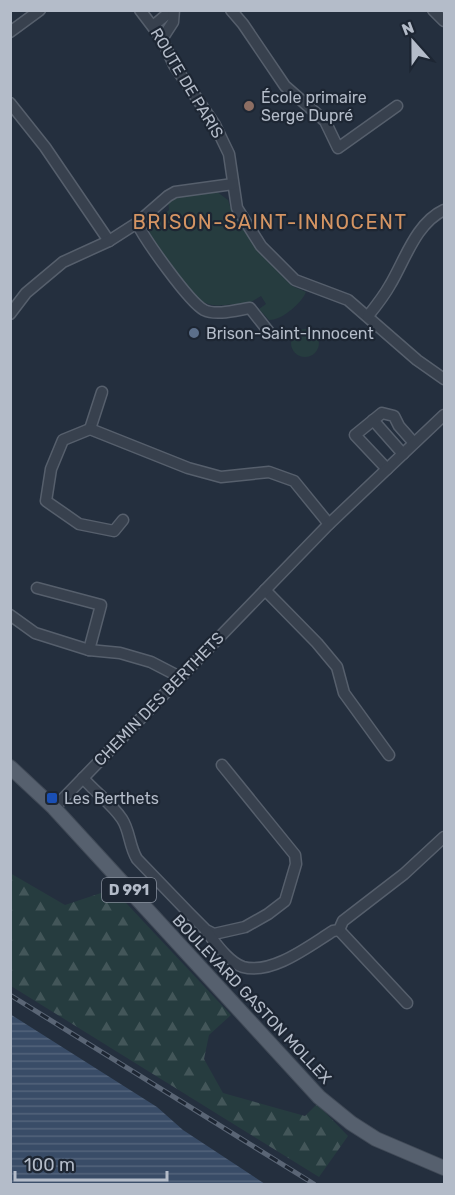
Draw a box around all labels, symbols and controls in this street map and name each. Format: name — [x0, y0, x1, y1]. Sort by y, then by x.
north arrow — [383, 12, 443, 72]
text: N — [399, 18, 417, 39]
street label: ROUTE DE PARIS — [147, 24, 227, 142]
place label: École primaire Serge Dupré — [261, 88, 367, 125]
marker: École primaire Serge Dupré — [242, 99, 256, 113]
district label: BRISON-SAINT-INNOCENT — [132, 210, 408, 234]
place label: Brison-Saint-Innocent — [206, 324, 374, 343]
marker: Brison-Saint-Innocent — [187, 326, 201, 340]
street label: CHEMIN DES BERTHETS — [90, 628, 228, 770]
place label: Les Berthets — [64, 789, 159, 808]
marker: Les Berthets — [45, 791, 59, 805]
road number: D 991 — [102, 878, 156, 902]
street label: BOULEVARD GASTON MOLLEX — [169, 910, 335, 1088]
scale bar — [15, 1144, 166, 1182]
text: 100 m — [24, 1154, 75, 1176]

